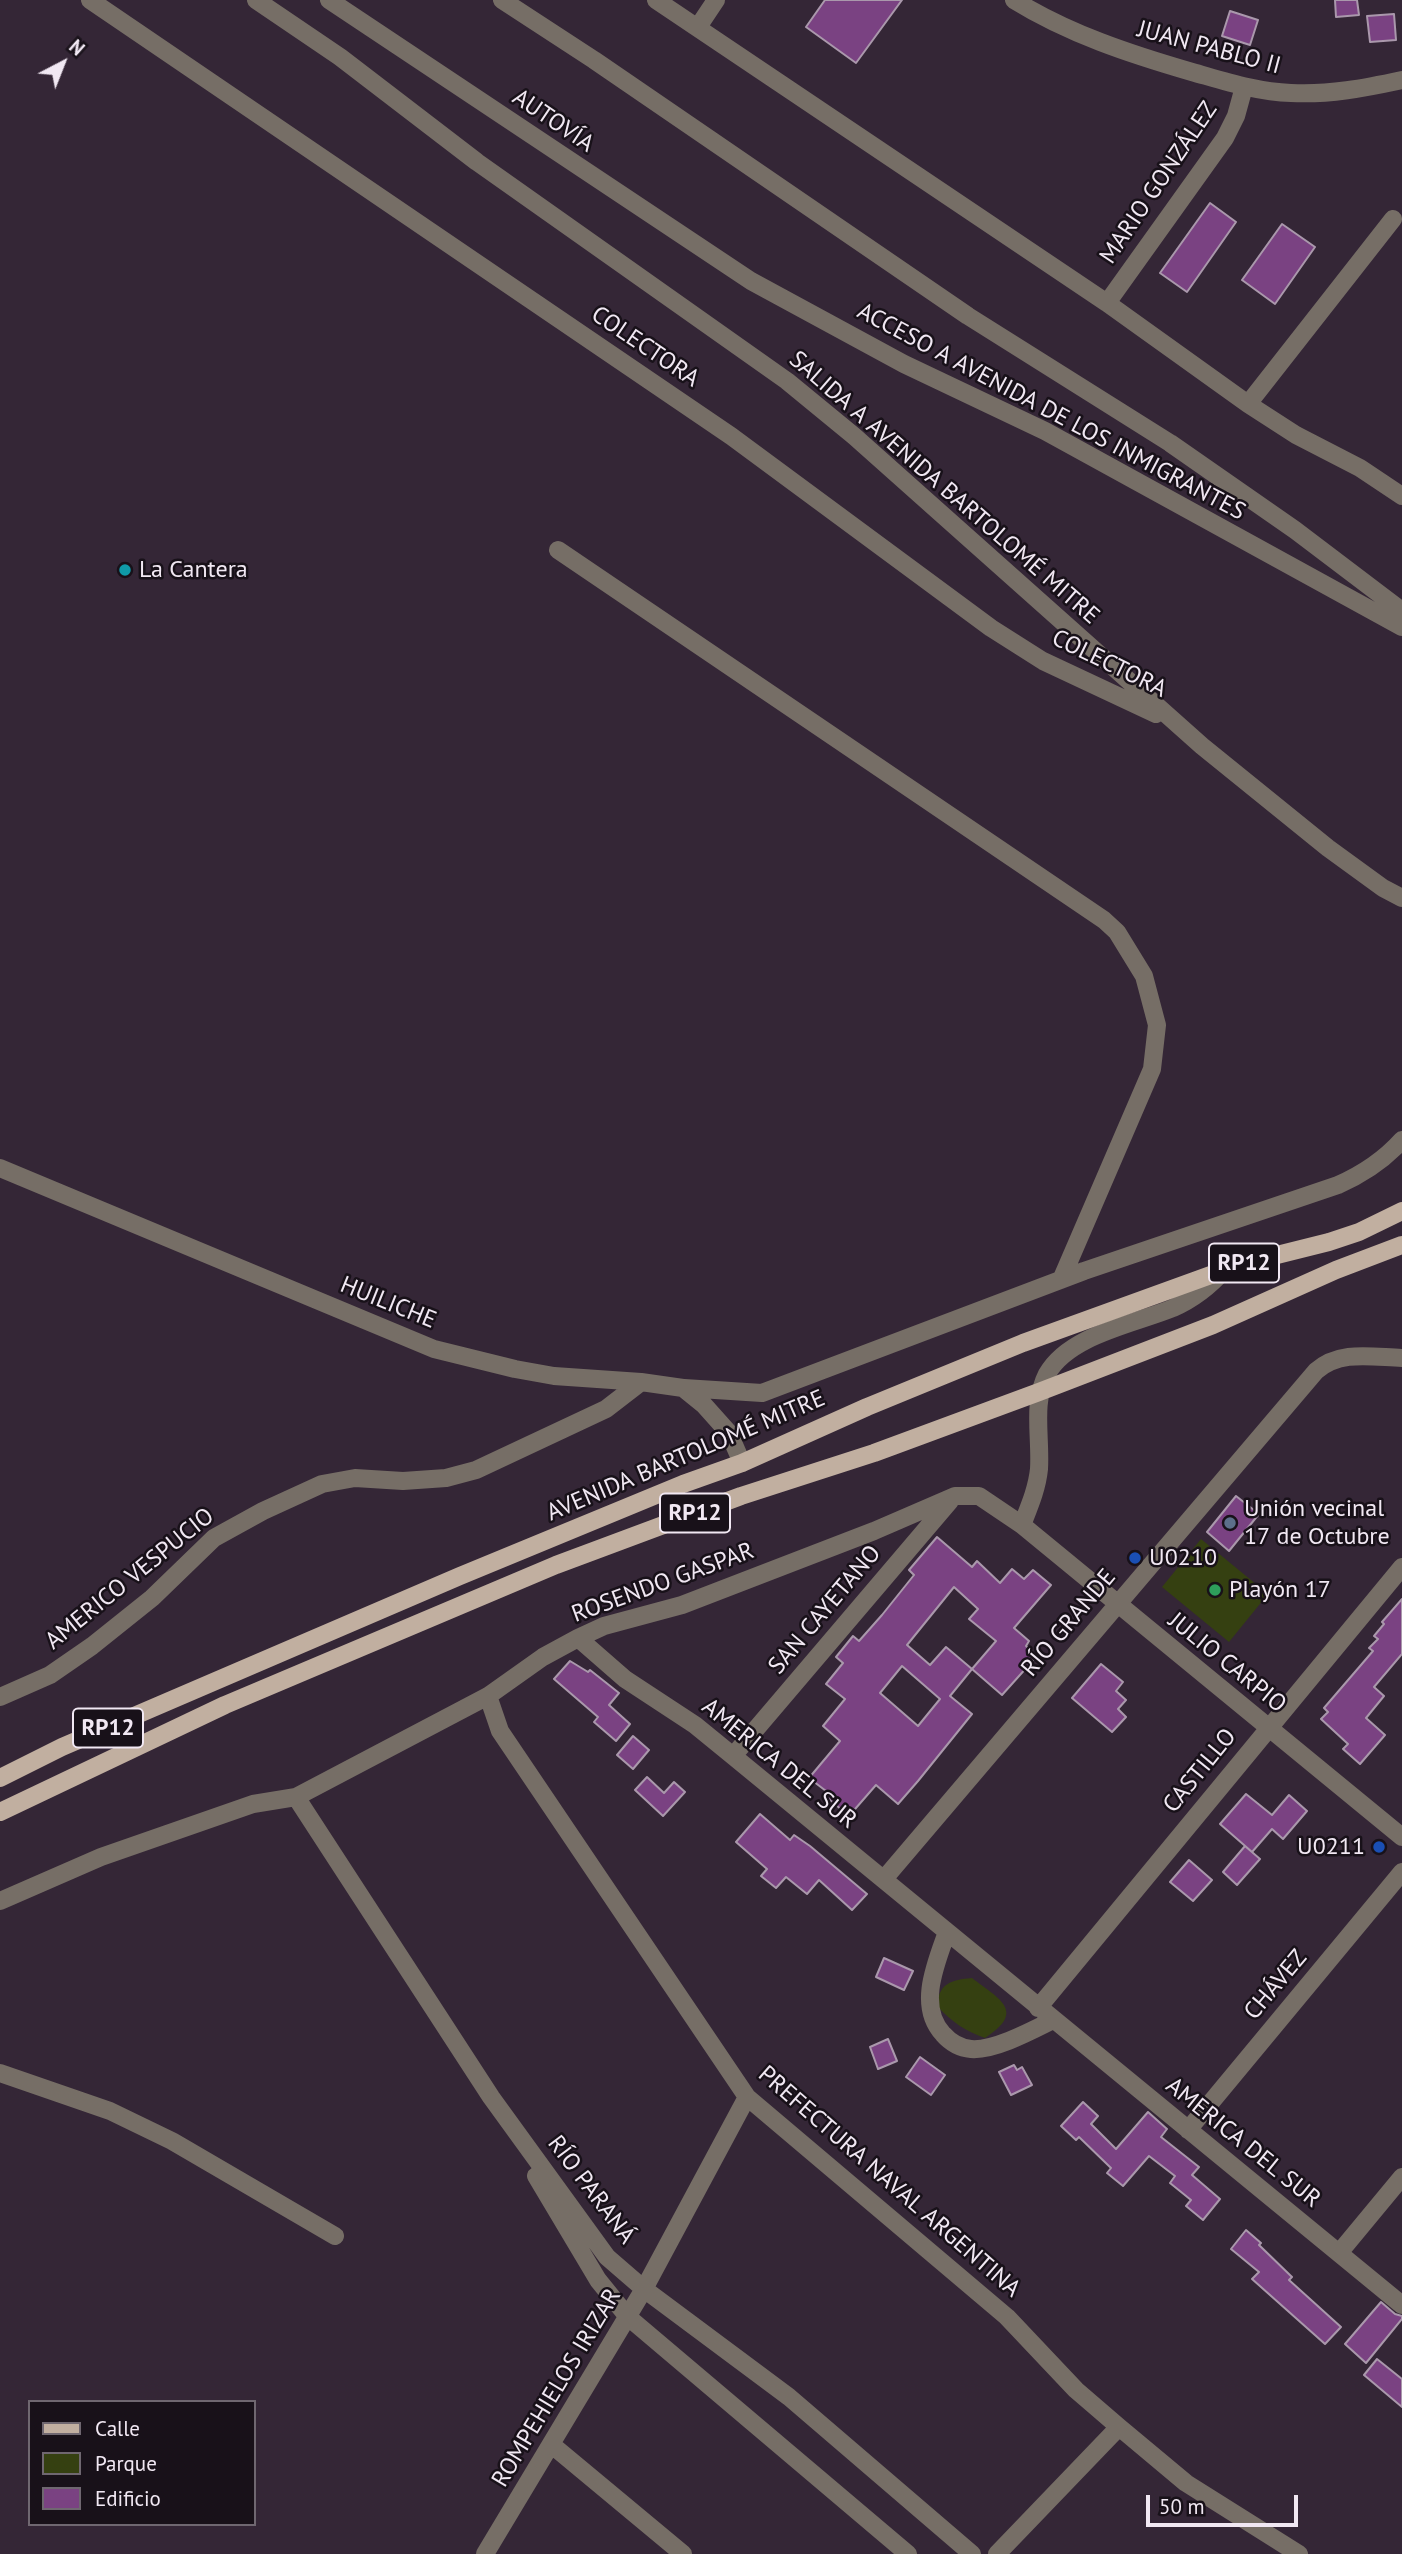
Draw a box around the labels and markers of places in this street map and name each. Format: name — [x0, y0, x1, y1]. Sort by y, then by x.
place label: La Cantera — [139, 556, 248, 584]
marker: La Cantera — [117, 562, 133, 578]
place label: Unión vecinal 17 de Octubre — [1244, 1495, 1390, 1551]
marker: Unión vecinal 17 de Octubre — [1222, 1515, 1238, 1531]
place label: U0210 — [1149, 1544, 1217, 1572]
marker: U0210 — [1127, 1550, 1143, 1566]
place label: Playón 17 — [1229, 1576, 1331, 1604]
marker: Playón 17 — [1207, 1582, 1223, 1598]
place label: U0211 — [1297, 1833, 1365, 1861]
marker: U0211 — [1371, 1839, 1387, 1855]

